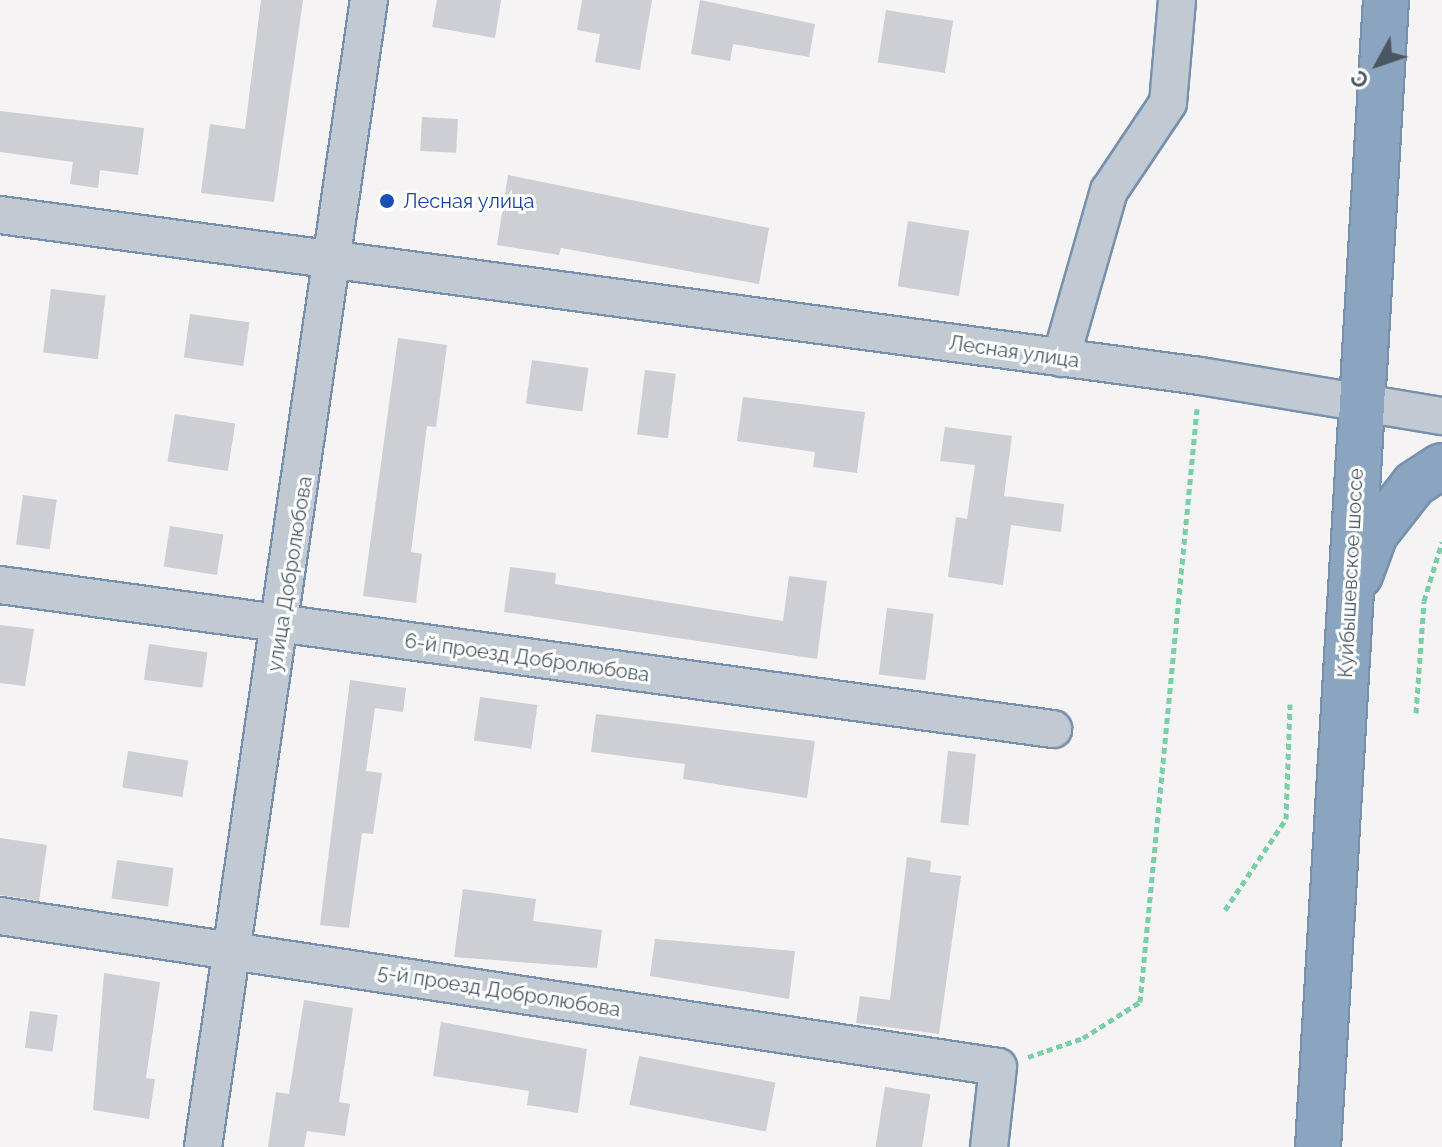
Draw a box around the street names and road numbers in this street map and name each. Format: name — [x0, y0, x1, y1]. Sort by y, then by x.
street label: Лесная улица — [947, 331, 1081, 373]
street label: Куйбышевское шоссе — [1334, 468, 1368, 678]
street label: улица Добролюбова — [263, 475, 317, 673]
street label: 6-й проезд Добролюбова — [403, 629, 651, 687]
street label: 5-й проезд Добролюбова — [376, 960, 622, 1022]

